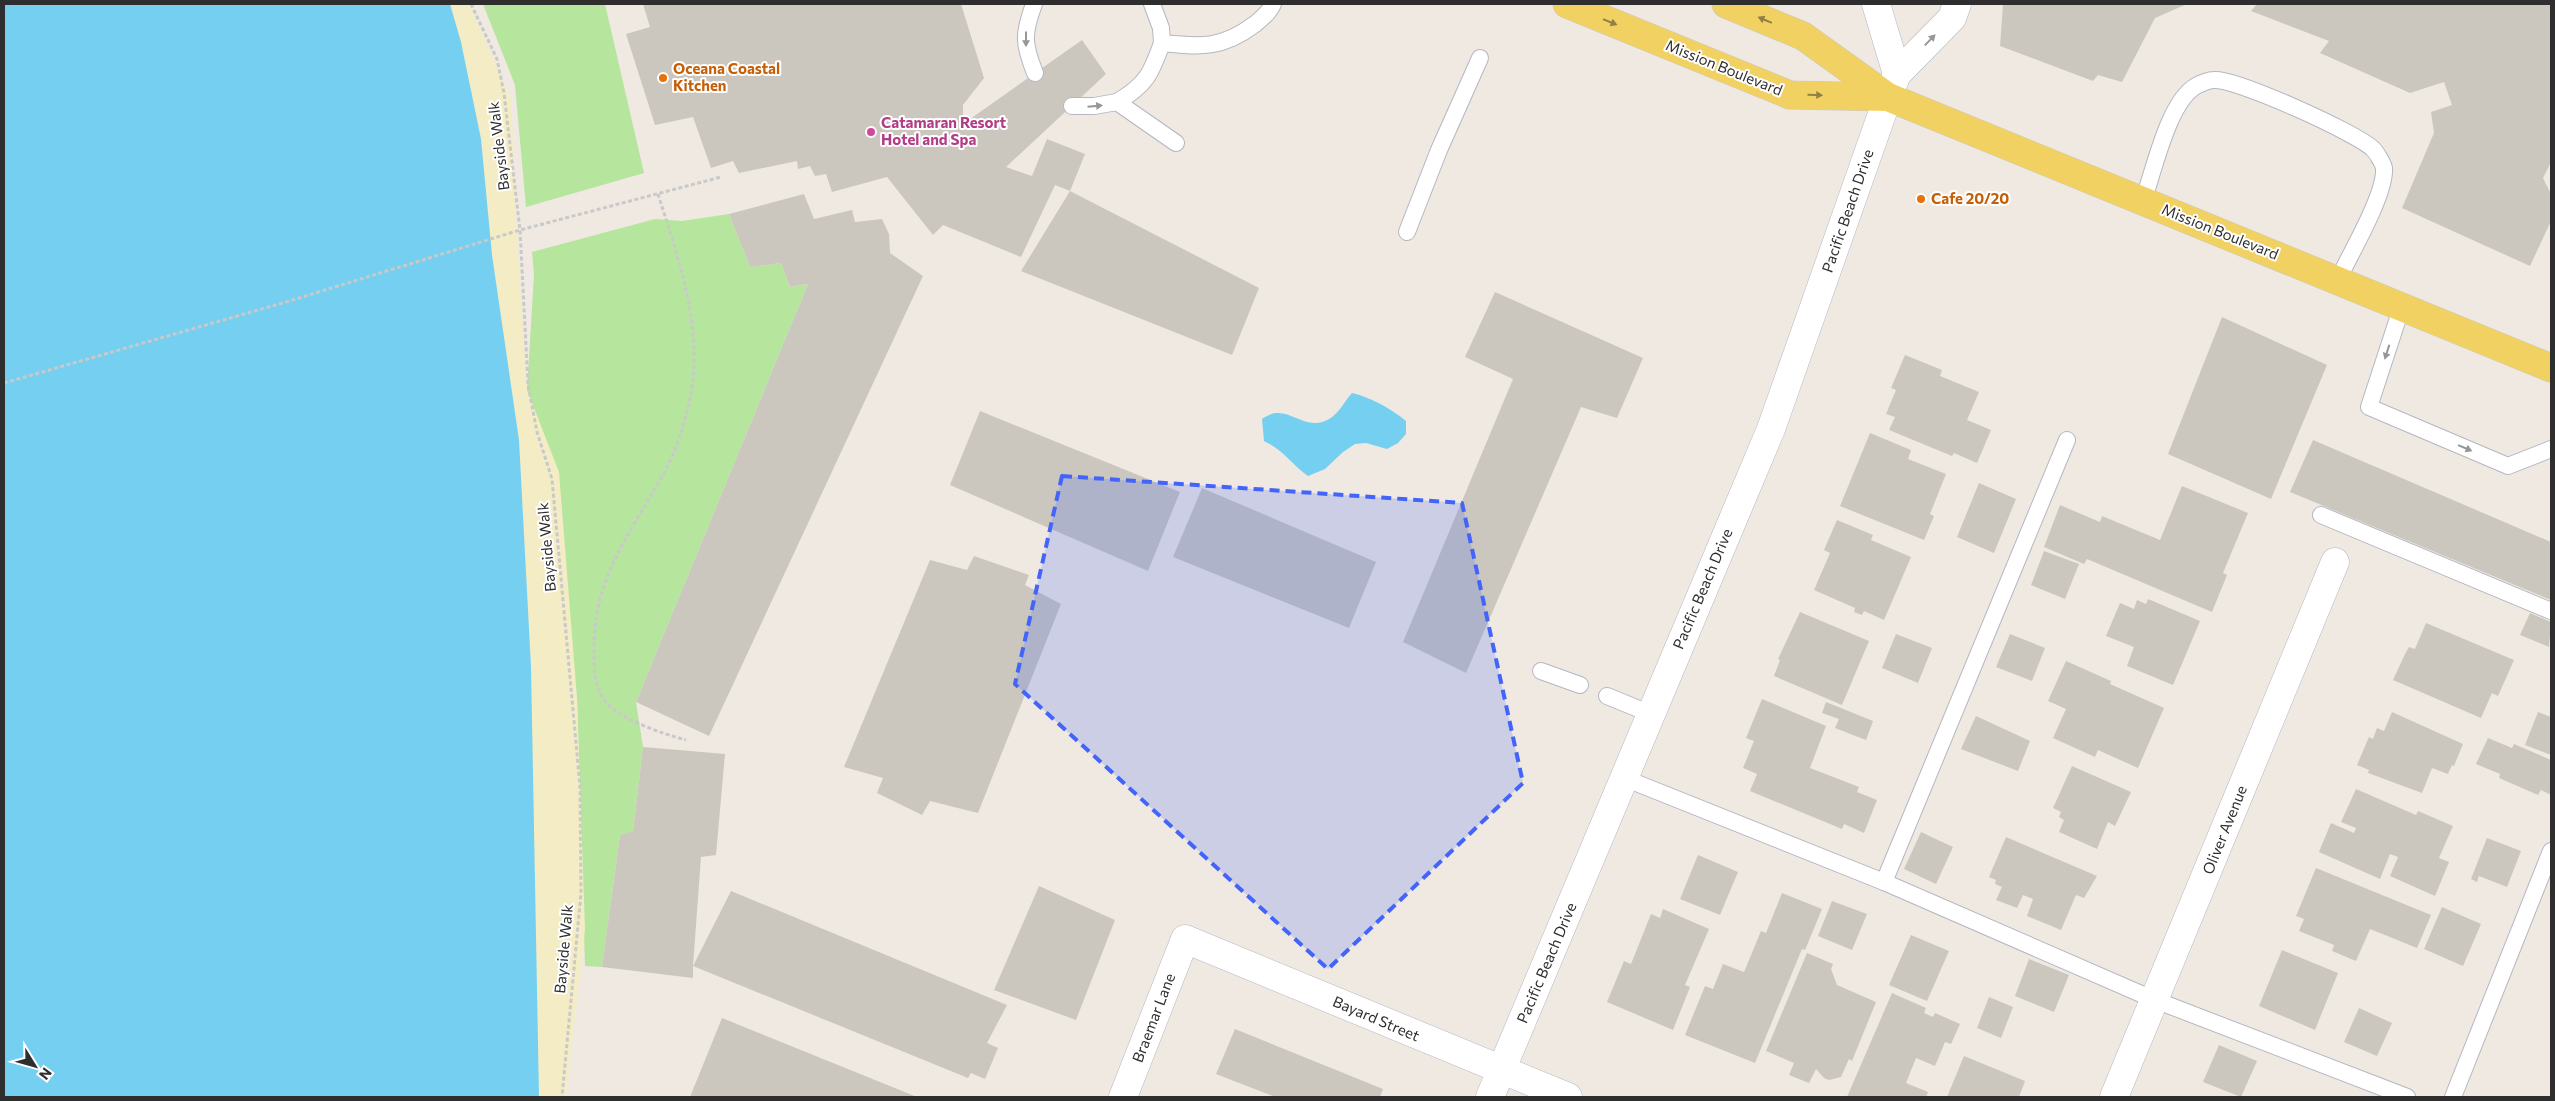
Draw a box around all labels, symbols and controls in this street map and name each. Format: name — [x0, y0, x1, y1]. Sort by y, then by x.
one-way arrow — [1758, 15, 1772, 23]
one-way arrow — [1603, 18, 1618, 26]
one-way arrow — [1022, 31, 1030, 47]
one-way arrow — [1923, 34, 1935, 46]
street label: Mission Boulevard — [1663, 35, 1785, 99]
place label: Oceana Coastal Kitchen — [673, 59, 780, 94]
marker: Oceana Coastal Kitchen — [657, 72, 669, 84]
one-way arrow — [1807, 92, 1823, 100]
street label: Bayside Walk — [484, 101, 512, 192]
one-way arrow — [1087, 101, 1103, 109]
place label: Catamaran Resort Hotel and Spa — [881, 113, 1006, 148]
marker: Catamaran Resort Hotel and Spa — [865, 126, 877, 138]
street label: Pacific Beach Drive — [1818, 147, 1877, 275]
place label: Cafe 20/20 — [1931, 189, 2009, 207]
marker: Cafe 20/20 — [1915, 193, 1927, 205]
street label: Mission Boulevard — [2159, 199, 2281, 263]
one-way arrow — [2383, 345, 2391, 360]
one-way arrow — [2458, 445, 2472, 453]
street label: Bayside Walk — [533, 502, 559, 592]
street label: Pacific Beach Drive — [1669, 526, 1736, 652]
street label: Oliver Avenue — [2198, 783, 2250, 877]
street label: Pacific Beach Drive — [1513, 900, 1580, 1026]
street label: Bayside Walk — [550, 904, 576, 994]
street label: Braemar Lane — [1128, 970, 1178, 1065]
street label: Bayard Street — [1330, 992, 1422, 1044]
north arrow — [10, 1041, 60, 1091]
text: N — [36, 1065, 56, 1083]

